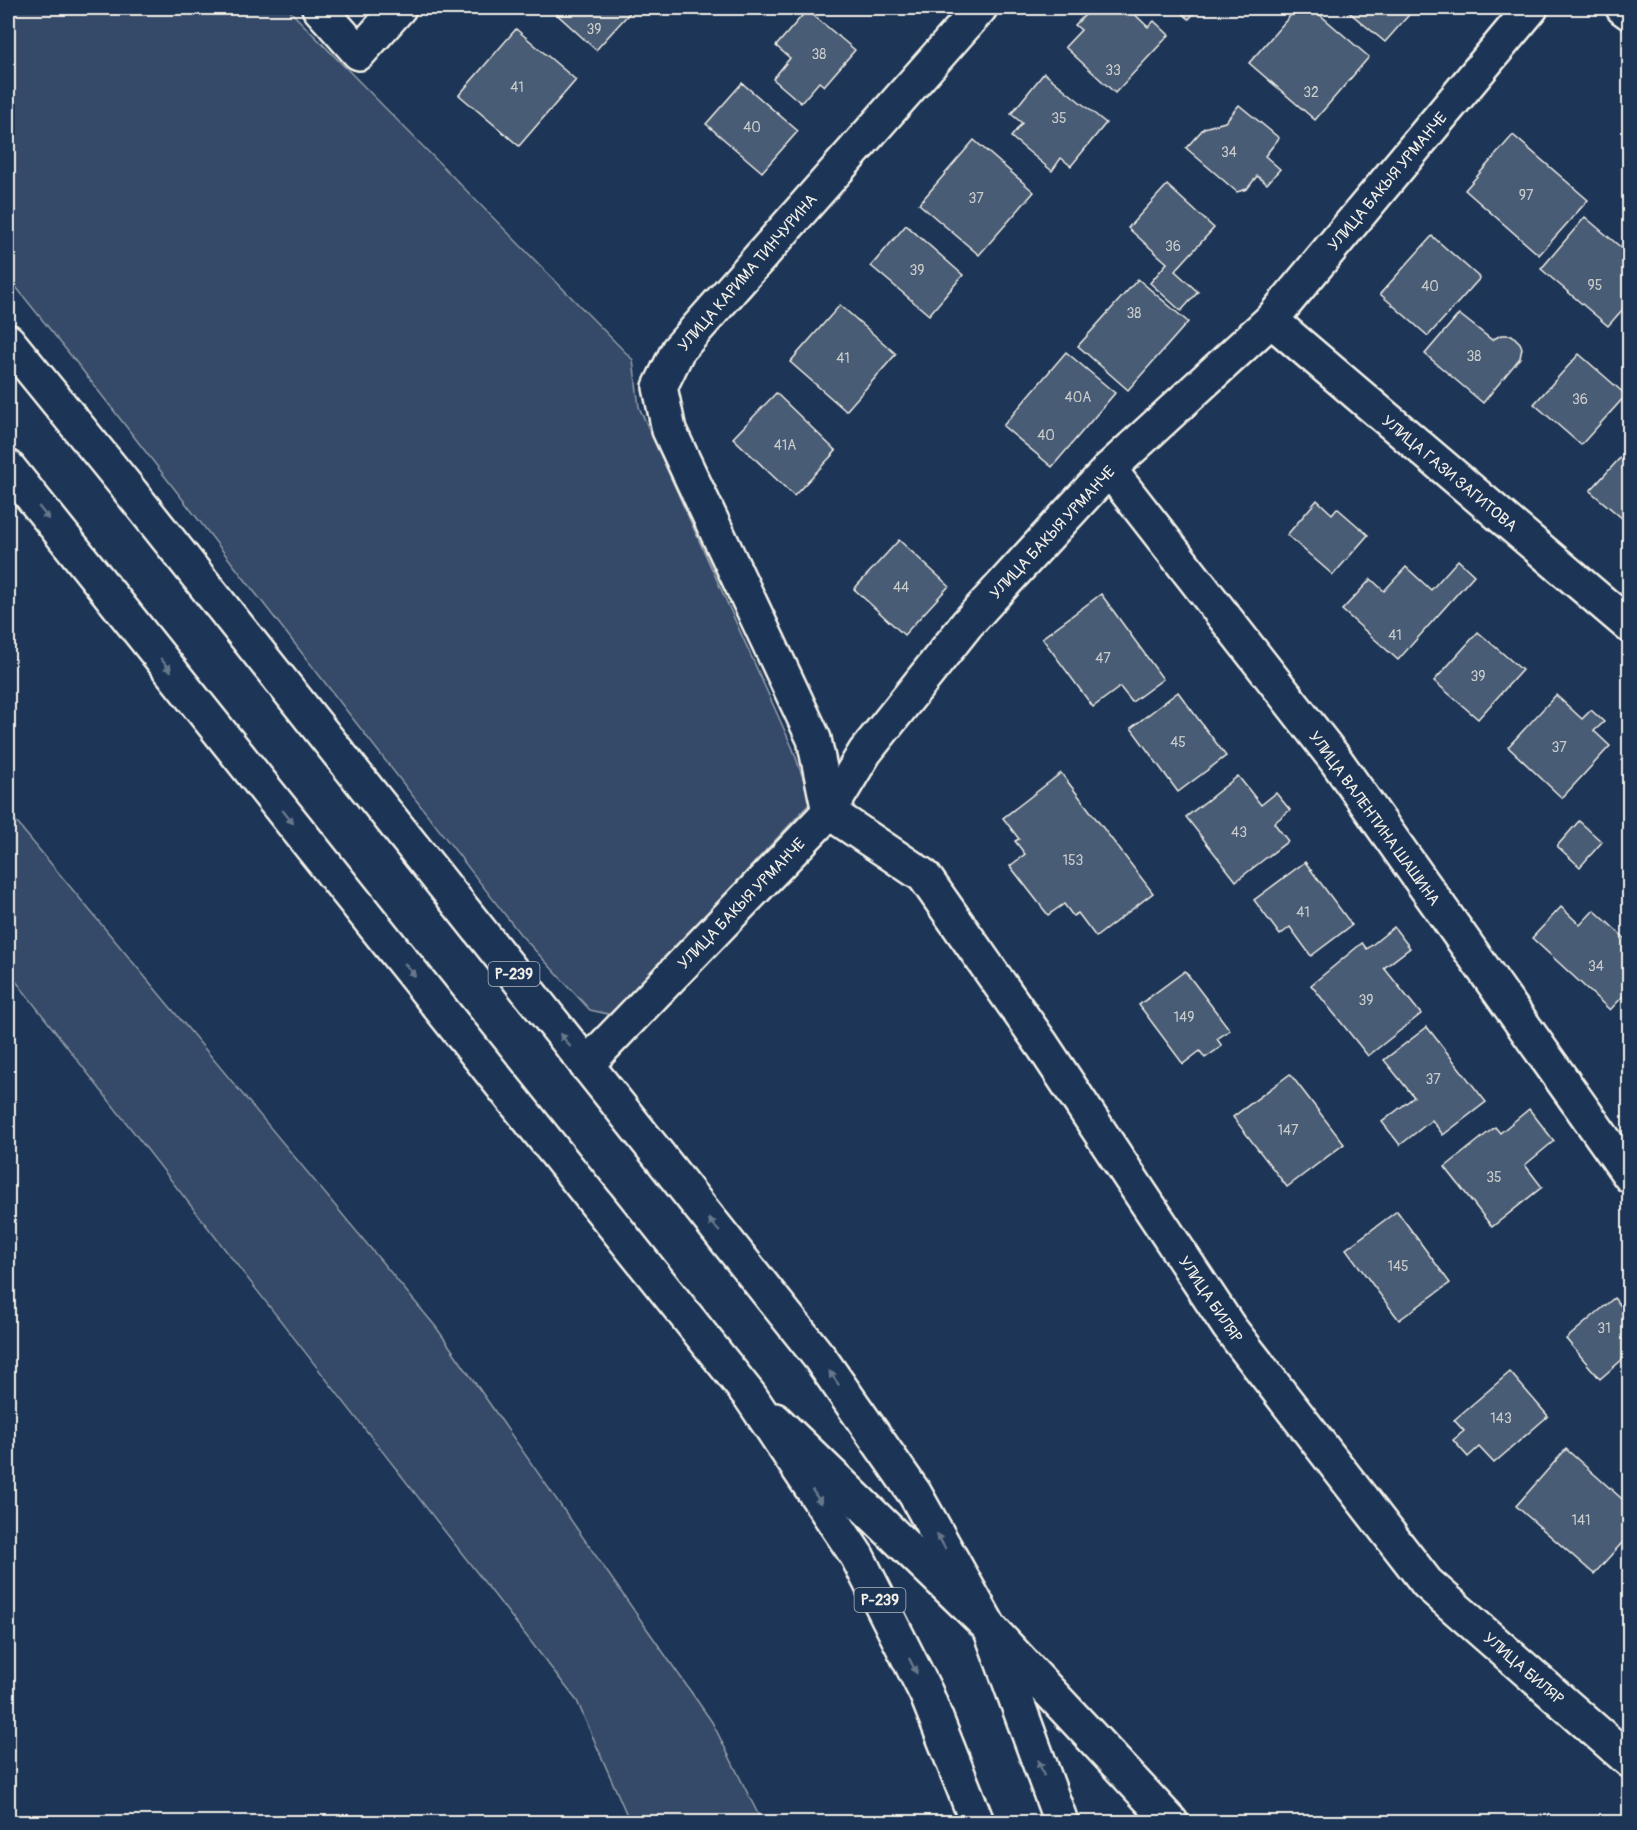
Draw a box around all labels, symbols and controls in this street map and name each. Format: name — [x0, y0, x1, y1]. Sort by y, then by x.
house number: 39 — [586, 21, 602, 38]
house number: 38 — [812, 46, 826, 63]
house number: 33 — [1105, 62, 1121, 79]
house number: 41 — [510, 79, 524, 96]
house number: 32 — [1303, 84, 1319, 101]
street label: УЛИЦА БАКЫЯ УРМАНЧЕ — [1324, 108, 1452, 255]
house number: 35 — [1051, 110, 1067, 127]
house number: 40 — [743, 119, 761, 136]
house number: 34 — [1221, 144, 1237, 161]
house number: 97 — [1519, 187, 1534, 204]
street label: УЛИЦА КАРИМА ТИНЧУРИНА — [674, 190, 822, 356]
house number: 37 — [968, 190, 984, 207]
house number: 36 — [1165, 238, 1181, 255]
house number: 39 — [909, 262, 925, 279]
house number: 95 — [1588, 277, 1602, 294]
house number: 40 — [1421, 278, 1439, 295]
house number: 38 — [1127, 305, 1141, 322]
house number: 38 — [1467, 348, 1481, 365]
house number: 41 — [836, 350, 850, 367]
house number: 40А — [1065, 389, 1091, 406]
house number: 36 — [1572, 391, 1588, 408]
street label: УЛИЦА ГАЗИ ЗАГИТОВА — [1378, 411, 1521, 536]
house number: 40 — [1037, 427, 1055, 444]
house number: 41А — [774, 437, 796, 454]
street label: УЛИЦА БАКЫЯ УРМАНЧЕ — [986, 462, 1120, 603]
one-way arrow — [38, 505, 50, 520]
house number: 44 — [893, 579, 909, 596]
house number: 41 — [1388, 627, 1402, 644]
house number: 47 — [1095, 650, 1111, 667]
one-way arrow — [160, 657, 173, 673]
house number: 39 — [1470, 668, 1486, 685]
street label: УЛИЦА ВАЛЕНТИНА ШАШИНА — [1304, 728, 1444, 910]
house number: 45 — [1170, 734, 1186, 751]
house number: 37 — [1551, 739, 1567, 756]
one-way arrow — [281, 809, 294, 825]
house number: 43 — [1231, 824, 1247, 841]
street label: УЛИЦА БАКЫЯ УРМАНЧЕ — [674, 834, 810, 974]
house number: 153 — [1063, 852, 1084, 869]
house number: 41 — [1296, 904, 1310, 921]
house number: 34 — [1588, 958, 1604, 975]
one-way arrow — [403, 962, 415, 977]
road number: Р-239 — [488, 962, 540, 986]
house number: 39 — [1358, 992, 1374, 1009]
house number: 149 — [1174, 1009, 1194, 1026]
one-way arrow — [559, 1032, 572, 1048]
house number: 37 — [1425, 1071, 1441, 1088]
house number: 147 — [1278, 1122, 1299, 1139]
house number: 35 — [1486, 1169, 1502, 1186]
one-way arrow — [707, 1217, 720, 1233]
street label: УЛИЦА БИЛЯР — [1174, 1252, 1246, 1347]
house number: 145 — [1387, 1258, 1409, 1275]
house number: 31 — [1597, 1320, 1611, 1337]
one-way arrow — [829, 1370, 840, 1386]
house number: 143 — [1490, 1410, 1512, 1427]
one-way arrow — [812, 1488, 823, 1505]
house number: 141 — [1571, 1512, 1591, 1529]
one-way arrow — [936, 1532, 946, 1549]
road number: Р-239 — [854, 1588, 906, 1612]
street label: УЛИЦА БИЛЯР — [1479, 1628, 1568, 1709]
one-way arrow — [908, 1658, 918, 1675]
one-way arrow — [1036, 1758, 1046, 1776]

